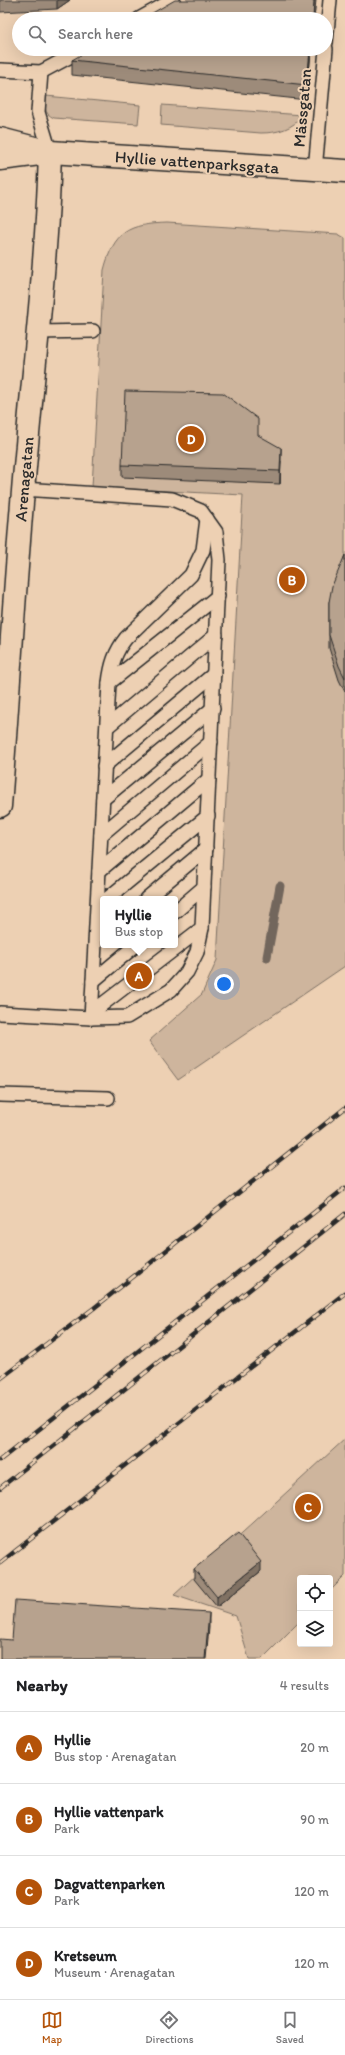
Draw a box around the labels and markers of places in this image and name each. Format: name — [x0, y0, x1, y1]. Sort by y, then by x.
pin: D — [178, 424, 204, 454]
pin: B — [279, 565, 305, 595]
pin: A — [126, 961, 152, 991]
pin: C — [295, 1492, 321, 1522]

